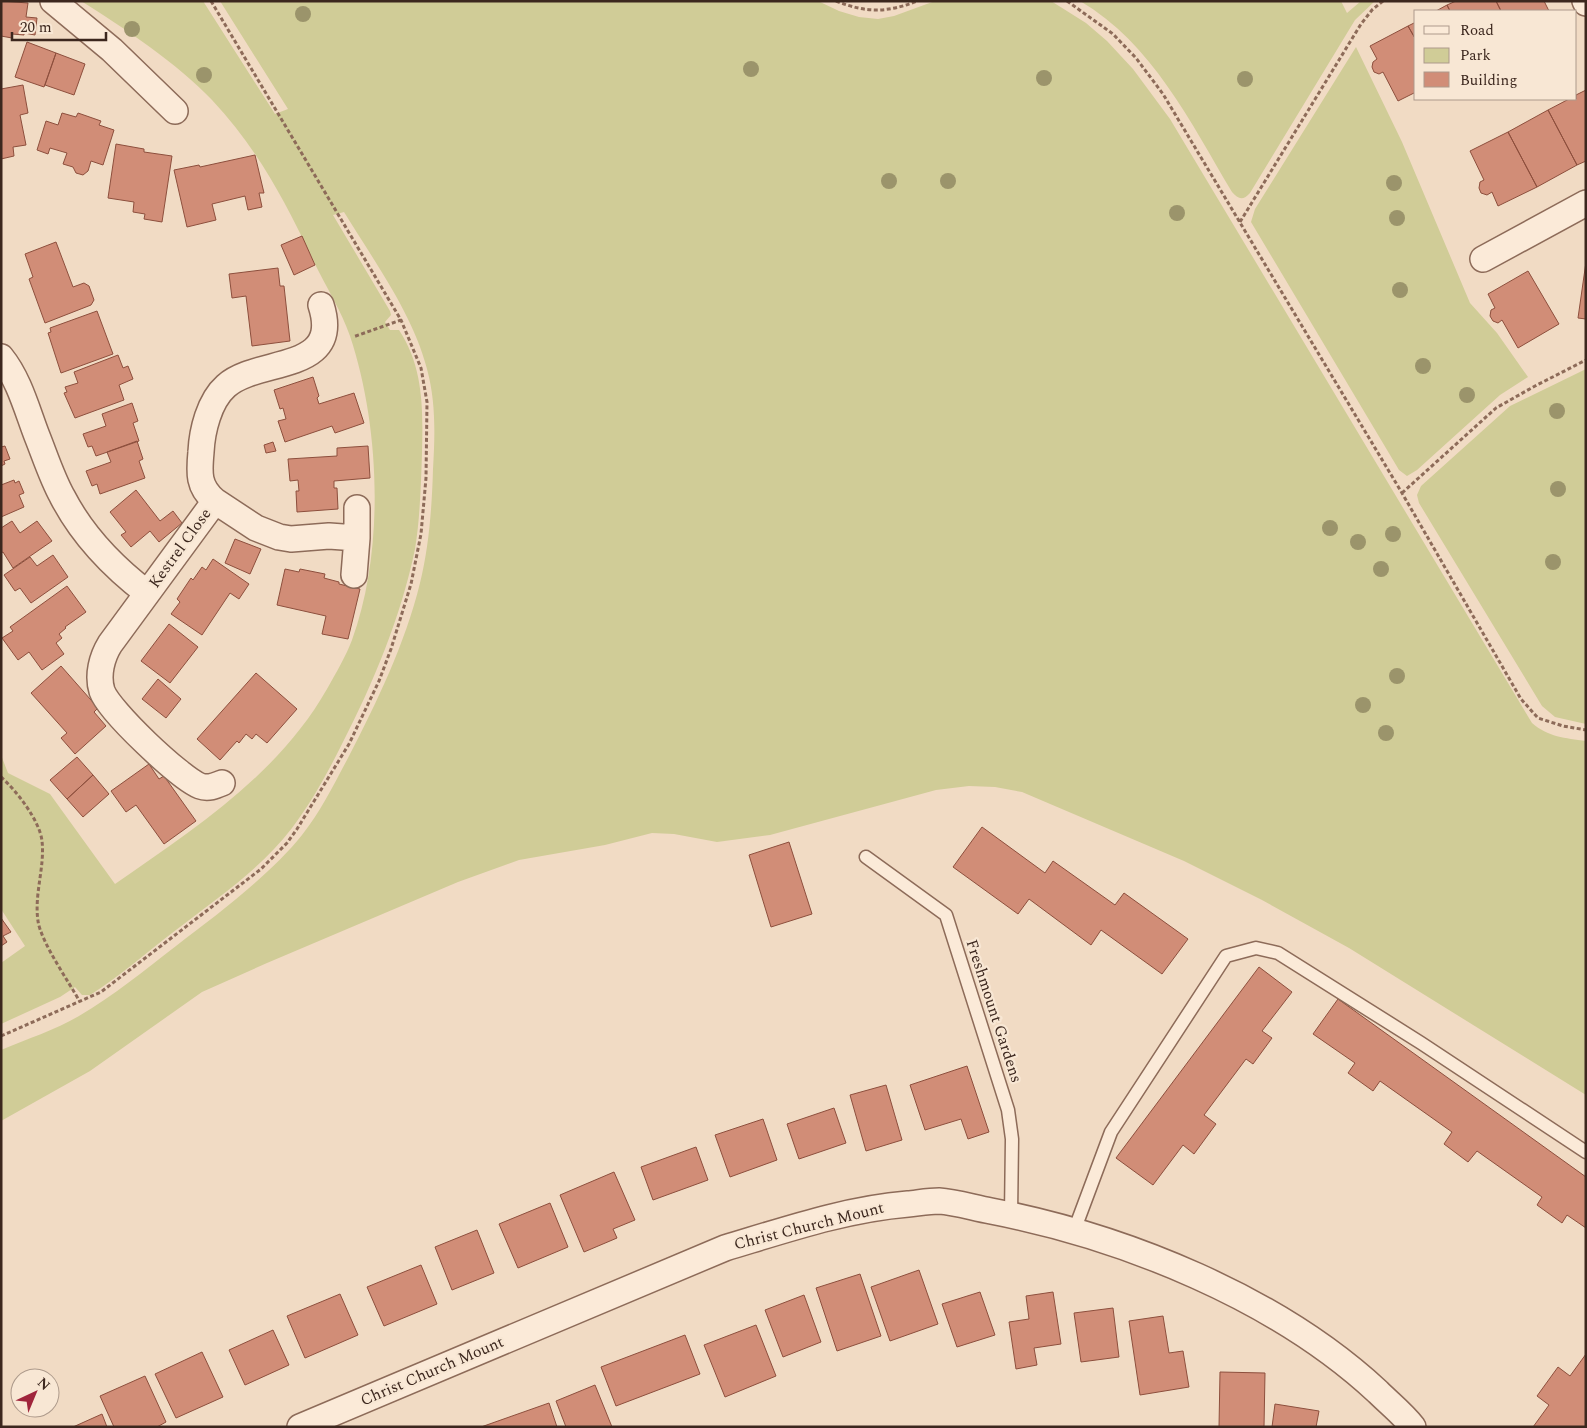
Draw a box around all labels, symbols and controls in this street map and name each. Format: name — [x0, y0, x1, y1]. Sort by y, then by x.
scale bar — [12, 10, 106, 42]
legend — [1414, 10, 1577, 100]
text: 20 m — [20, 16, 52, 39]
text: Road — [1460, 19, 1494, 42]
text: Park — [1460, 44, 1491, 67]
text: Building — [1460, 69, 1517, 92]
street label: Kestrel Close — [143, 503, 217, 593]
street label: Freshmount Gardens — [960, 936, 1028, 1086]
street label: Christ Church Mount — [731, 1196, 887, 1256]
street label: Christ Church Mount — [356, 1330, 508, 1412]
north arrow — [10, 1368, 60, 1418]
text: N — [32, 1372, 55, 1396]

